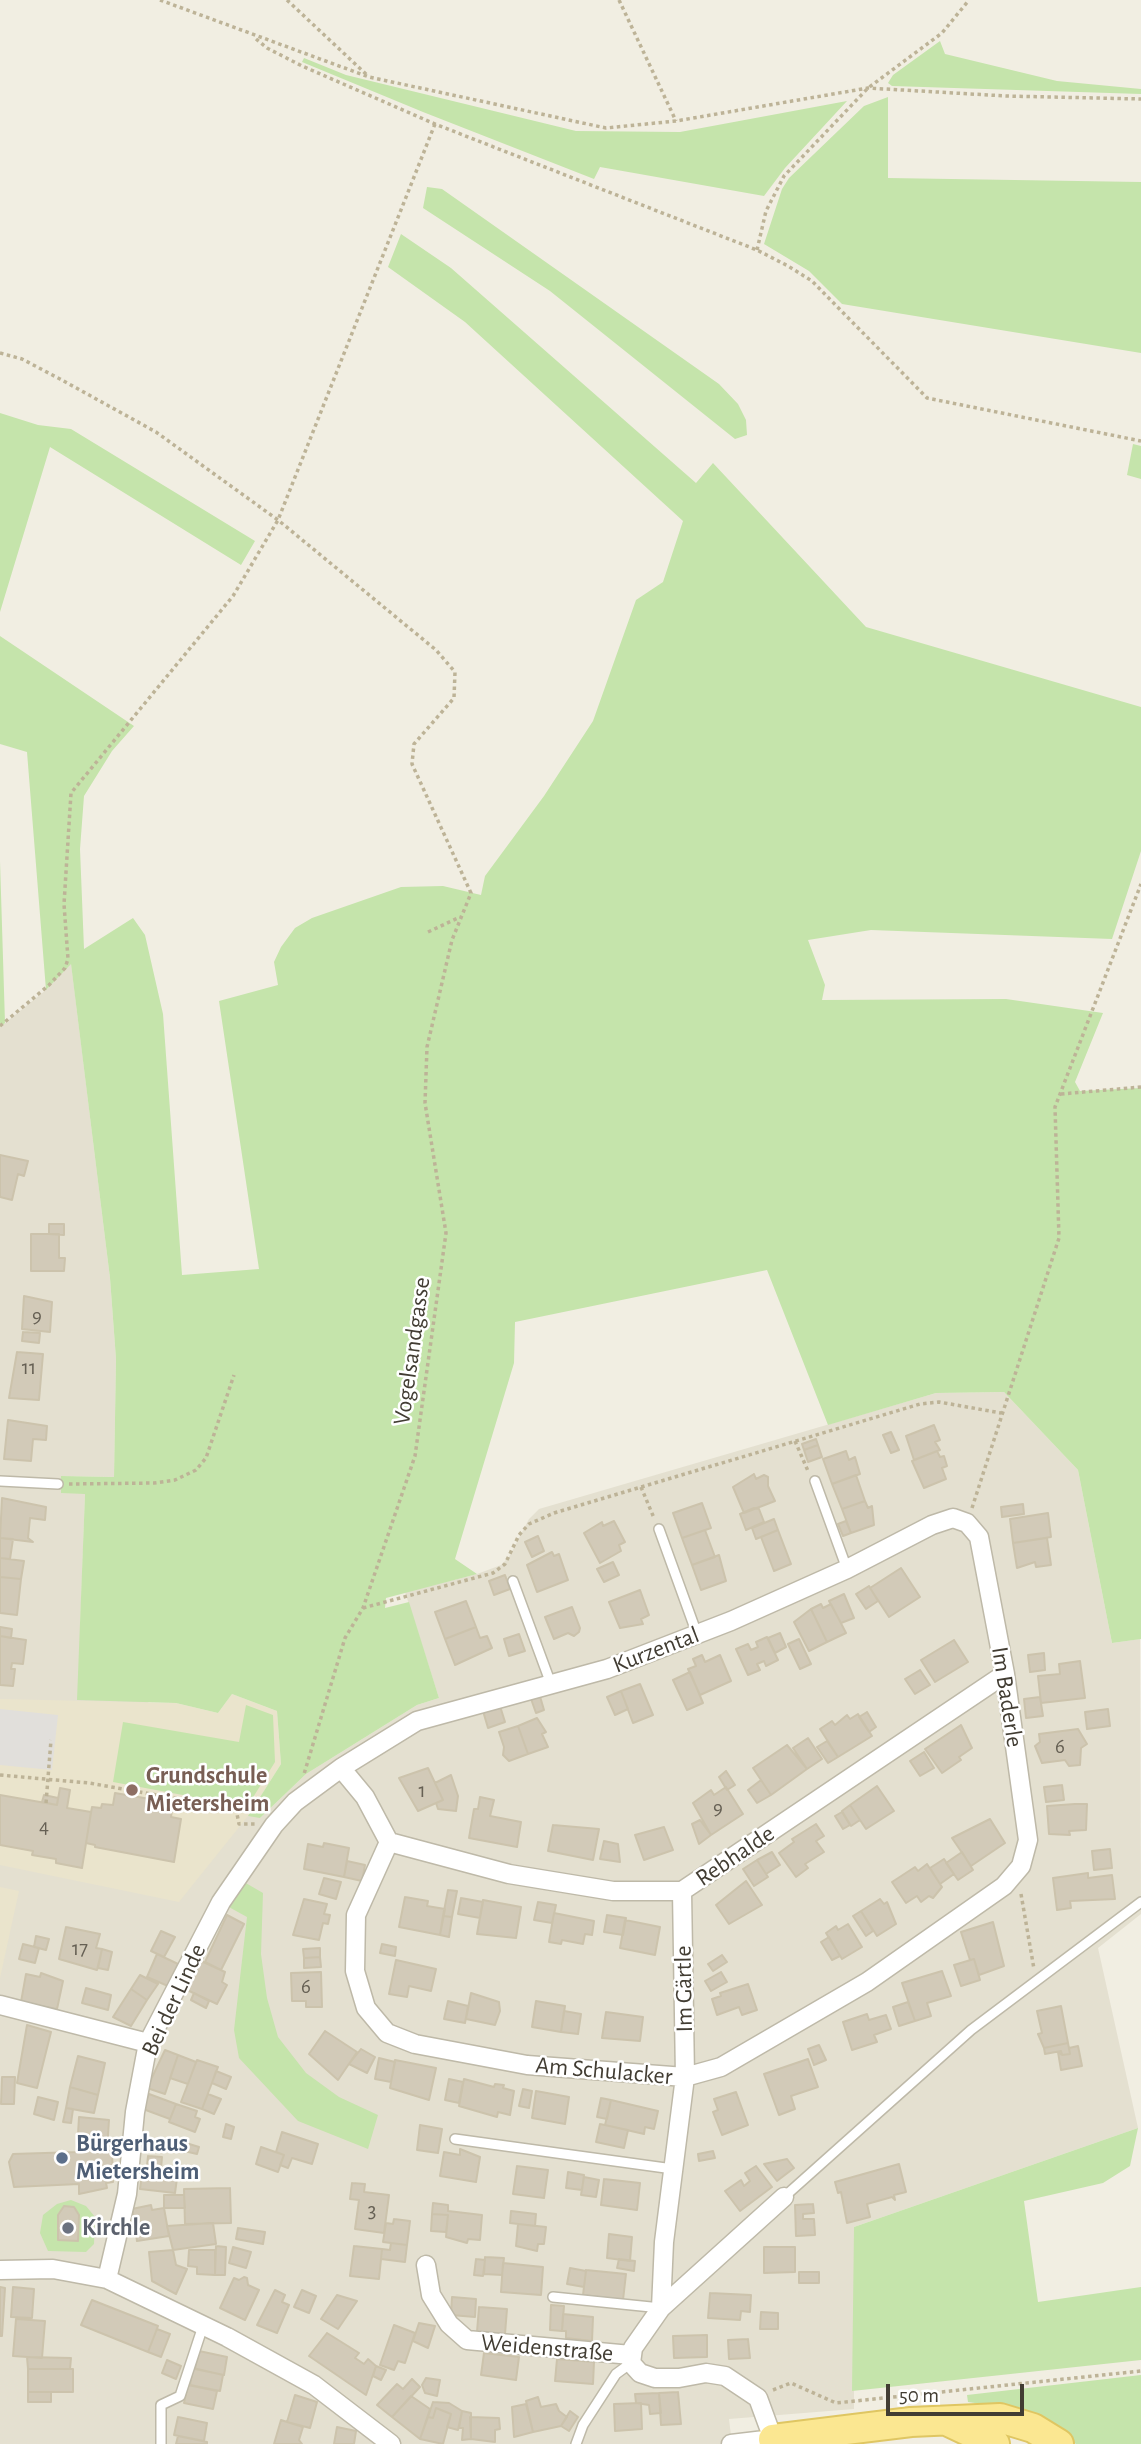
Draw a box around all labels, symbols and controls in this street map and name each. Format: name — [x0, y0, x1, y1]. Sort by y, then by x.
street label: Vogelsandgasse — [387, 1275, 437, 1427]
house number: 9 — [32, 1303, 42, 1329]
house number: 11 — [22, 1355, 36, 1381]
street label: Kurzental — [609, 1620, 703, 1680]
street label: Im Baderle — [985, 1645, 1029, 1749]
house number: 6 — [1055, 1734, 1065, 1760]
place label: Grundschule Mietersheim — [146, 1762, 269, 1818]
house number: 1 — [418, 1778, 426, 1804]
marker: Grundschule Mietersheim — [124, 1782, 140, 1798]
house number: 9 — [713, 1795, 723, 1821]
house number: 4 — [39, 1814, 49, 1840]
street label: Rebhalde — [690, 1819, 780, 1893]
house number: 17 — [72, 1936, 88, 1962]
street label: Bei der Linde — [136, 1939, 212, 2061]
street label: Im Gärtle — [669, 1945, 699, 2033]
house number: 6 — [301, 1974, 311, 2000]
street label: Am Schulacker — [534, 2051, 674, 2091]
place label: Bürgerhaus Mietersheim — [76, 2130, 199, 2186]
marker: Bürgerhaus Mietersheim — [54, 2150, 70, 2166]
house number: 3 — [368, 2198, 376, 2224]
place label: Kirchle — [82, 2214, 150, 2242]
marker: Kirchle — [60, 2220, 76, 2236]
street label: Weidenstraße — [480, 2328, 614, 2368]
scale bar — [889, 2370, 1027, 2414]
text: 50 m — [899, 2385, 939, 2406]

